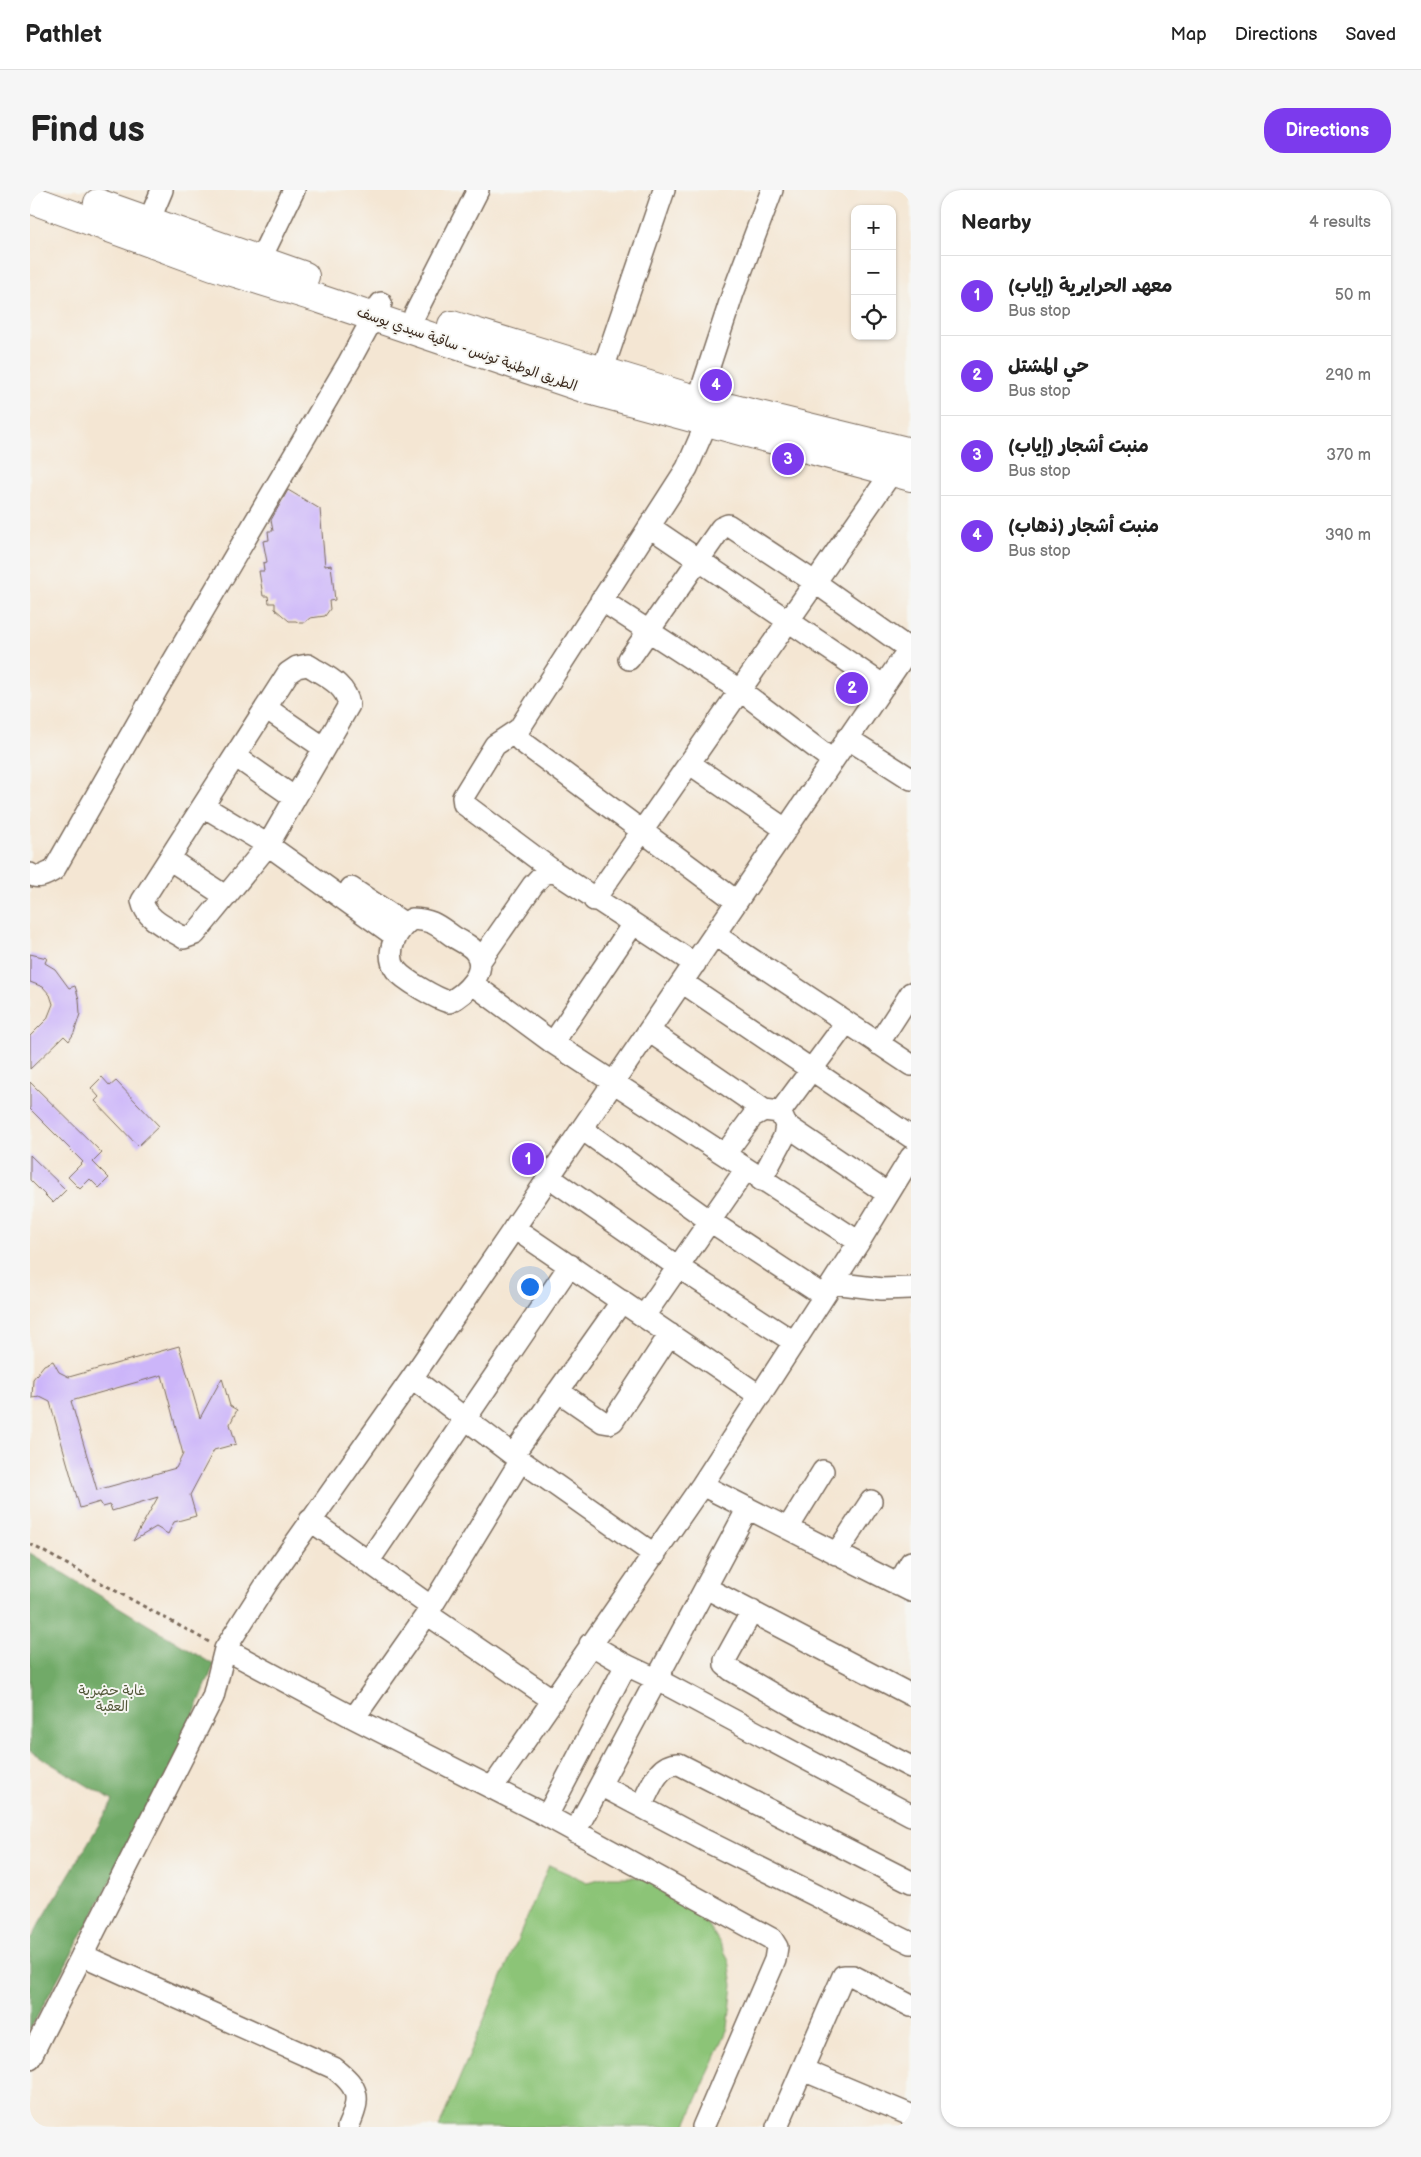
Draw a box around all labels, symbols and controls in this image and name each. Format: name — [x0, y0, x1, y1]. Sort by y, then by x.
text: Pathlet — [25, 20, 102, 49]
text: Map — [1171, 24, 1207, 45]
text: Directions — [1235, 24, 1317, 45]
text: Saved — [1345, 24, 1396, 45]
button: Directions — [1264, 108, 1391, 153]
text: Find us — [30, 109, 145, 152]
map controls — [851, 205, 896, 340]
button: + — [851, 205, 896, 250]
text: Nearby — [961, 210, 1031, 235]
text: 4 results — [1309, 213, 1371, 232]
button: − — [851, 250, 896, 295]
text: معهد الحرايرية (إياب) — [1008, 275, 1173, 298]
text: 1 — [974, 286, 980, 305]
text: 50 m — [1335, 286, 1371, 305]
button: locate — [851, 295, 896, 340]
text: Bus stop — [1008, 302, 1071, 321]
street label: الطريق الوطنية تونس - ساقية سيدي يوسف — [354, 303, 579, 397]
text: حي المشتل — [1008, 355, 1089, 378]
pin: 4 — [700, 366, 732, 404]
text: 2 — [972, 366, 982, 385]
text: 290 m — [1325, 366, 1371, 385]
text: Bus stop — [1008, 382, 1071, 401]
text: منبت أشجار (إياب) — [1008, 435, 1149, 458]
pin: 3 — [772, 440, 804, 478]
text: 3 — [972, 446, 982, 465]
text: 370 m — [1326, 446, 1371, 465]
text: Bus stop — [1008, 462, 1071, 481]
text: منبت أشجار (ذهاب) — [1008, 515, 1159, 538]
text: 4 — [972, 526, 982, 545]
text: 390 m — [1325, 526, 1371, 545]
text: Bus stop — [1008, 542, 1071, 561]
pin: 2 — [836, 669, 868, 707]
pin: 1 — [512, 1140, 544, 1178]
your location — [517, 1274, 543, 1300]
park label: غابة حضرية العقبة — [79, 1682, 145, 1715]

